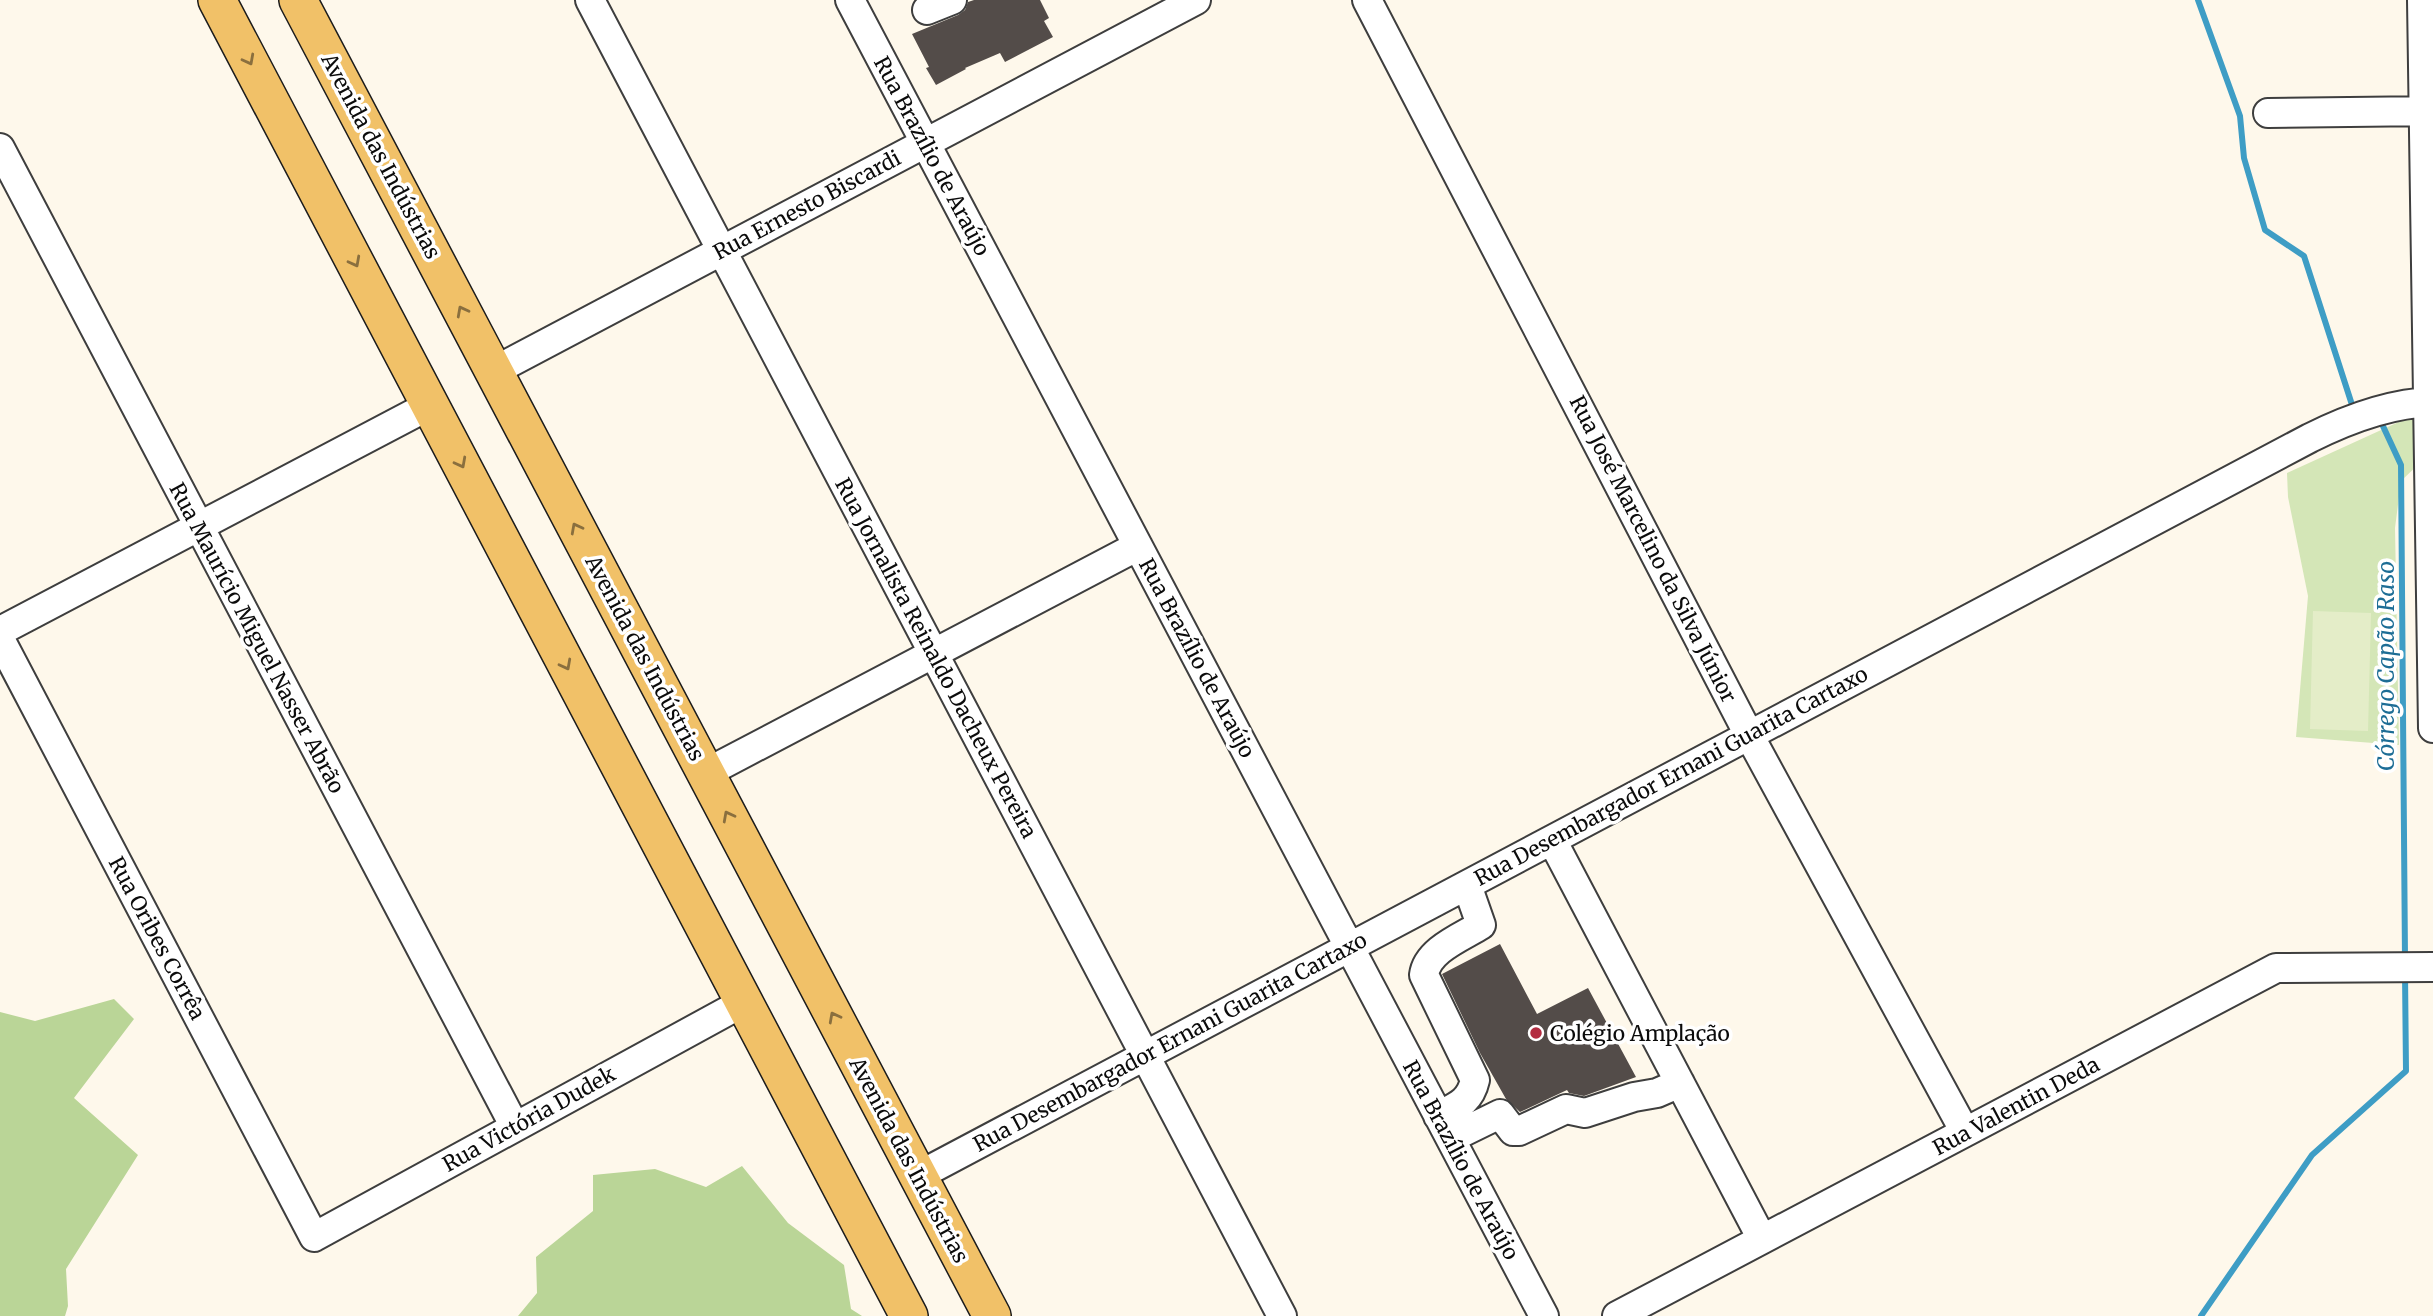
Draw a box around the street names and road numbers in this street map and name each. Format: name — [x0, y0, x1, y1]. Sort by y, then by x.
street label: Avenida das Indústrias — [315, 48, 447, 263]
street label: Rua Brazílio de Araújo — [868, 52, 996, 260]
street label: Rua Ernesto Biscardi — [709, 144, 905, 266]
street label: Rua José Marcelino da Silva Júnior — [1564, 391, 1742, 707]
street label: Rua Jornalista Reinaldo Dacheux Pereira — [829, 473, 1043, 843]
street label: Rua Maurício Miguel Nasser Abrão — [163, 478, 351, 798]
street label: Avenida das Indústrias — [579, 550, 711, 765]
street label: Rua Brazílio de Araújo — [1133, 554, 1261, 762]
street label: Rua Desembargador Ernani Guarita Cartaxo — [1470, 660, 1872, 892]
street label: Rua Oribes Corrêa — [103, 852, 211, 1024]
street label: Rua Desembargador Ernani Guarita Cartaxo — [969, 926, 1371, 1158]
street label: Rua Valentin Deda — [1928, 1051, 2104, 1161]
street label: Avenida das Indústrias — [843, 1052, 975, 1267]
street label: Rua Brazílio de Araújo — [1397, 1056, 1525, 1264]
street label: Rua Victória Dudek — [438, 1060, 621, 1178]

